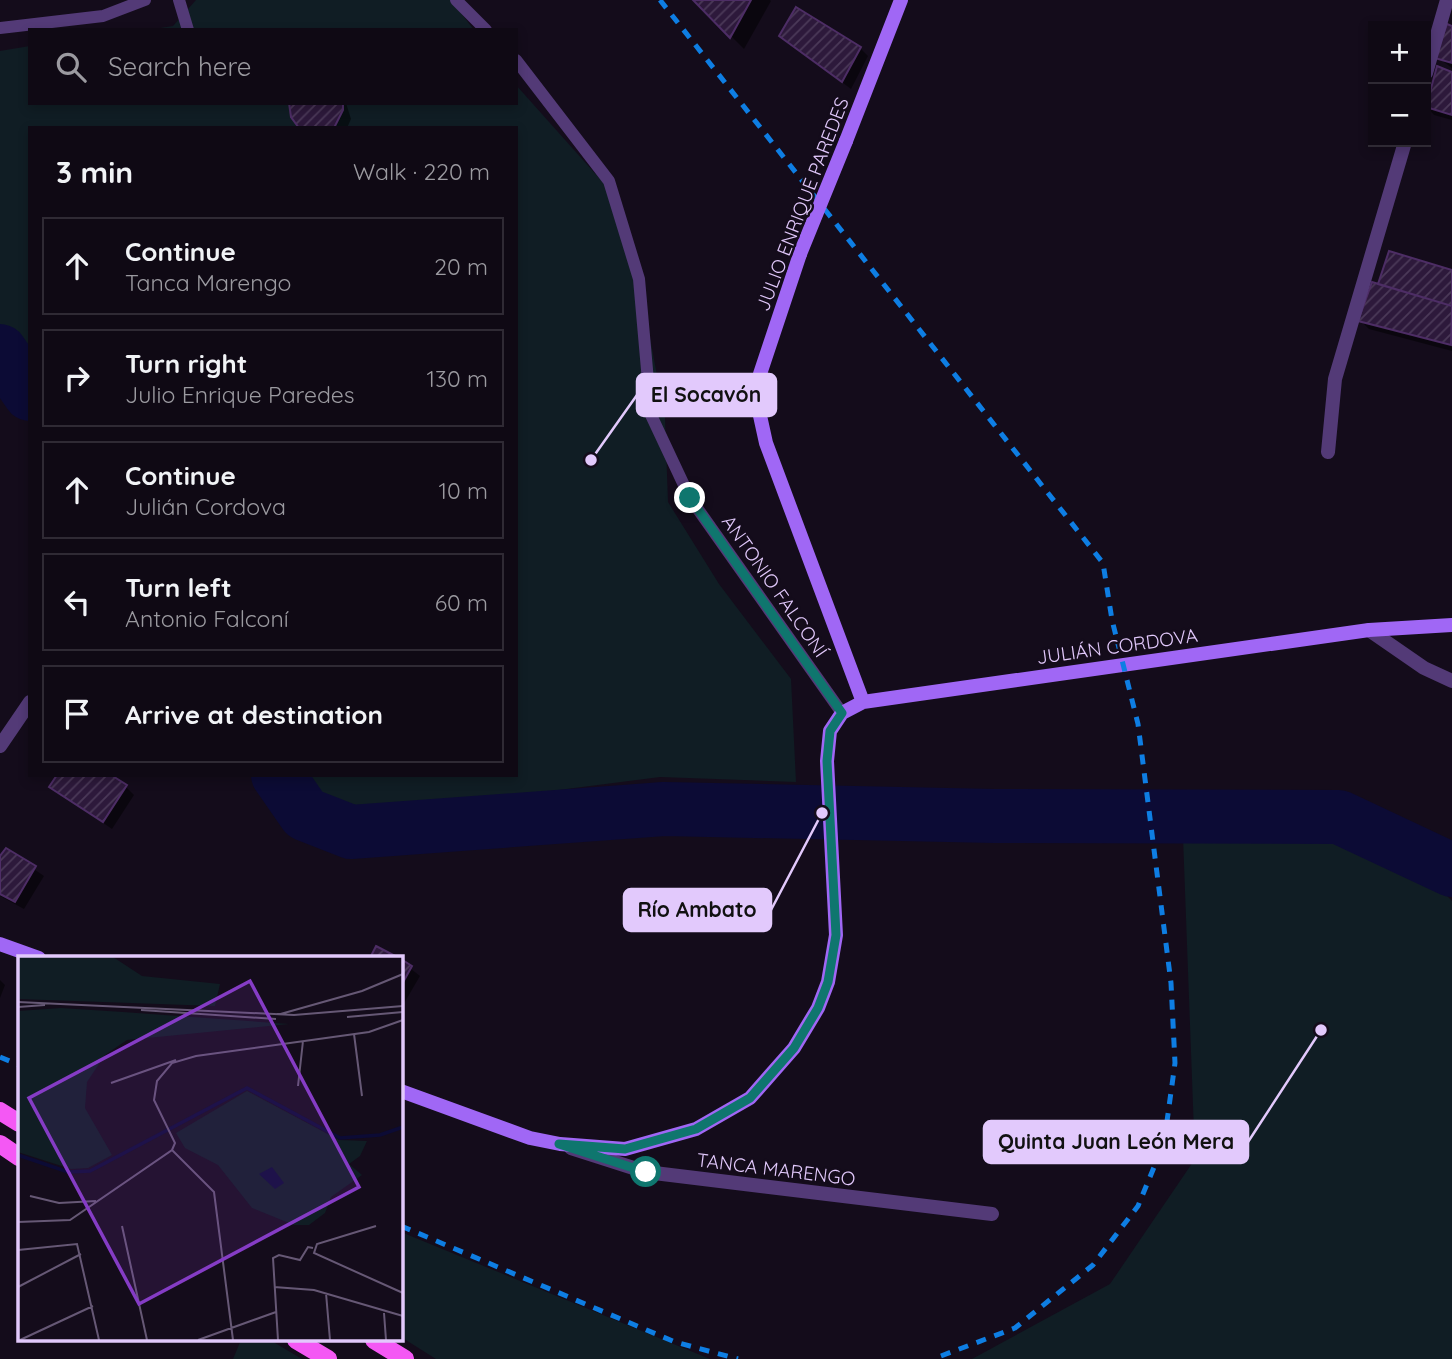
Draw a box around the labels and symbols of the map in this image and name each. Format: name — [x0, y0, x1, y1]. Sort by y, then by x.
street label: JULIO ENRIQUE PAREDES — [750, 94, 854, 314]
callout: El Socavón — [637, 374, 776, 416]
text: El Socavón — [651, 381, 761, 407]
route end — [674, 482, 705, 513]
street label: ANTONIO FALCONÍ — [717, 510, 834, 663]
street label: JULIÁN CORDOVA — [1035, 623, 1199, 669]
callout: Río Ambato — [624, 889, 771, 931]
text: Río Ambato — [637, 896, 757, 922]
inset map — [18, 956, 402, 1342]
callout: Quinta Juan León Mera — [984, 1121, 1248, 1163]
text: Quinta Juan León Mera — [998, 1128, 1234, 1154]
street label: TANCA MARENGO — [695, 1147, 857, 1191]
route start — [630, 1156, 661, 1187]

